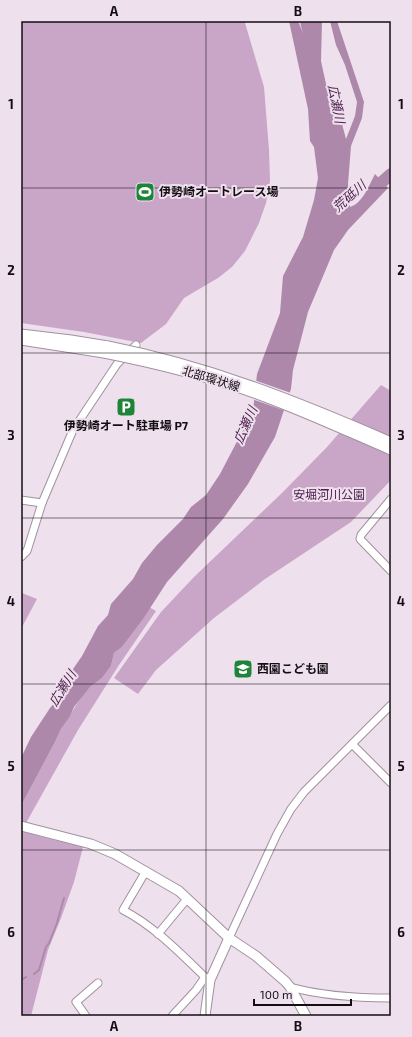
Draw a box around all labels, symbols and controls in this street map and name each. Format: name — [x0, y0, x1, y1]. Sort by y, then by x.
text: A — [110, 3, 119, 19]
text: B — [294, 3, 302, 19]
water label: 広瀬川 — [325, 83, 349, 127]
text: 1 — [8, 96, 14, 112]
text: 1 — [398, 96, 404, 112]
water label: 荒砥川 — [329, 176, 370, 215]
sports icon: 伊勢崎オートレース場 — [134, 181, 156, 203]
place label: 伊勢崎オートレース場 — [159, 184, 278, 198]
text: 2 — [7, 262, 15, 278]
text: 2 — [397, 262, 405, 278]
street label: 北部環状線 — [181, 363, 242, 394]
parking icon: 伊勢崎オート駐車場 P7 — [115, 396, 137, 418]
water label: 広瀬川 — [230, 402, 261, 446]
place label: 伊勢崎オート駐車場 P7 — [64, 418, 189, 432]
text: 3 — [7, 427, 15, 443]
text: 3 — [397, 427, 405, 443]
park label: 安堀河川公園 — [293, 487, 365, 501]
text: 4 — [7, 593, 15, 609]
text: 4 — [397, 593, 405, 609]
school or university icon: 西園こども園 — [232, 658, 254, 680]
place label: 西園こども園 — [257, 661, 329, 675]
water label: 広瀬川 — [45, 666, 80, 709]
text: 5 — [7, 758, 15, 774]
text: 5 — [397, 758, 405, 774]
text: 6 — [7, 924, 15, 940]
text: 6 — [397, 924, 405, 940]
scale bar — [254, 981, 351, 1007]
text: 100 m — [260, 987, 292, 1001]
text: A — [110, 1018, 119, 1034]
text: B — [294, 1018, 302, 1034]

